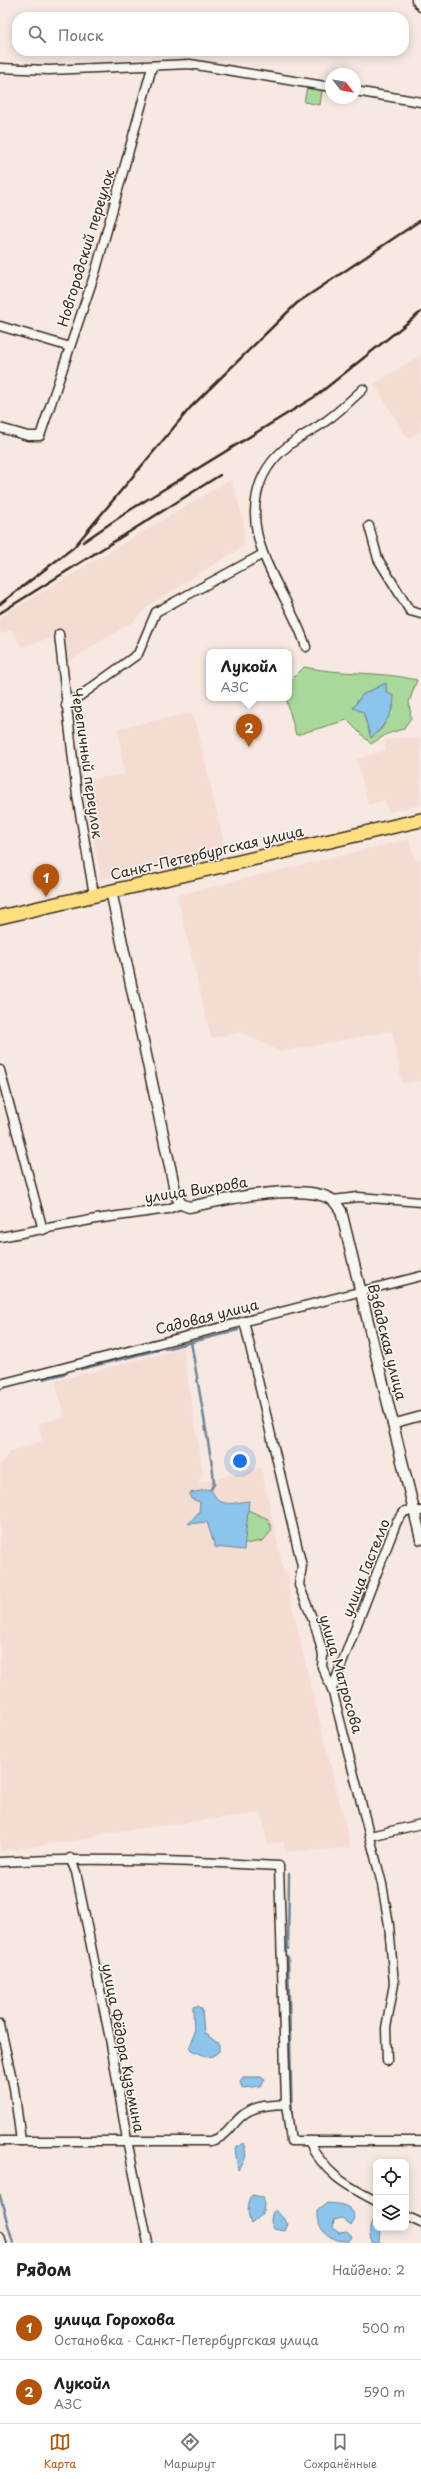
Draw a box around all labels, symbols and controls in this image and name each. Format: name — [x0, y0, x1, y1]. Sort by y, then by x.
search box — [12, 12, 409, 56]
icon: search — [26, 23, 48, 45]
text: Поиск — [58, 23, 104, 46]
north arrow — [325, 68, 361, 104]
street label: Новгородский переулок — [52, 166, 120, 329]
popup — [206, 649, 292, 701]
text: Лукойл — [221, 654, 277, 677]
text: АЗС — [221, 677, 249, 696]
street label: Черепичный переулок — [67, 686, 109, 840]
pin: 2 — [236, 714, 262, 747]
street label: Санкт-Петербургская улица — [108, 820, 306, 885]
pin: 1 — [33, 864, 59, 897]
street label: улица Вихрова — [143, 1171, 249, 1208]
street label: Взвадская улица — [363, 1282, 412, 1402]
street label: Садовая улица — [153, 1294, 261, 1339]
your location — [230, 1451, 250, 1471]
street label: улица Гастелло — [336, 1515, 395, 1620]
street label: улица Матросова — [314, 1612, 369, 1736]
street label: улица Фёдора Кузьмина — [97, 1962, 150, 2134]
map controls — [373, 2159, 409, 2231]
button: locate — [373, 2159, 409, 2195]
button: layers — [373, 2195, 409, 2231]
text: Рядом — [16, 2256, 71, 2282]
text: Найдено: 2 — [332, 2260, 405, 2279]
text: улица Горохова — [54, 2307, 175, 2330]
text: 1 — [26, 2318, 32, 2337]
text: 500 m — [362, 2318, 405, 2337]
text: Остановка · Санкт-Петербургская улица — [54, 2330, 319, 2349]
text: Лукойл — [54, 2371, 110, 2394]
text: 2 — [24, 2382, 34, 2401]
text: 590 m — [363, 2382, 405, 2401]
text: АЗС — [54, 2394, 82, 2413]
tab: Карта — [44, 2431, 76, 2472]
tab: Маршрут — [164, 2431, 216, 2472]
tab: Сохранённые — [304, 2431, 377, 2472]

